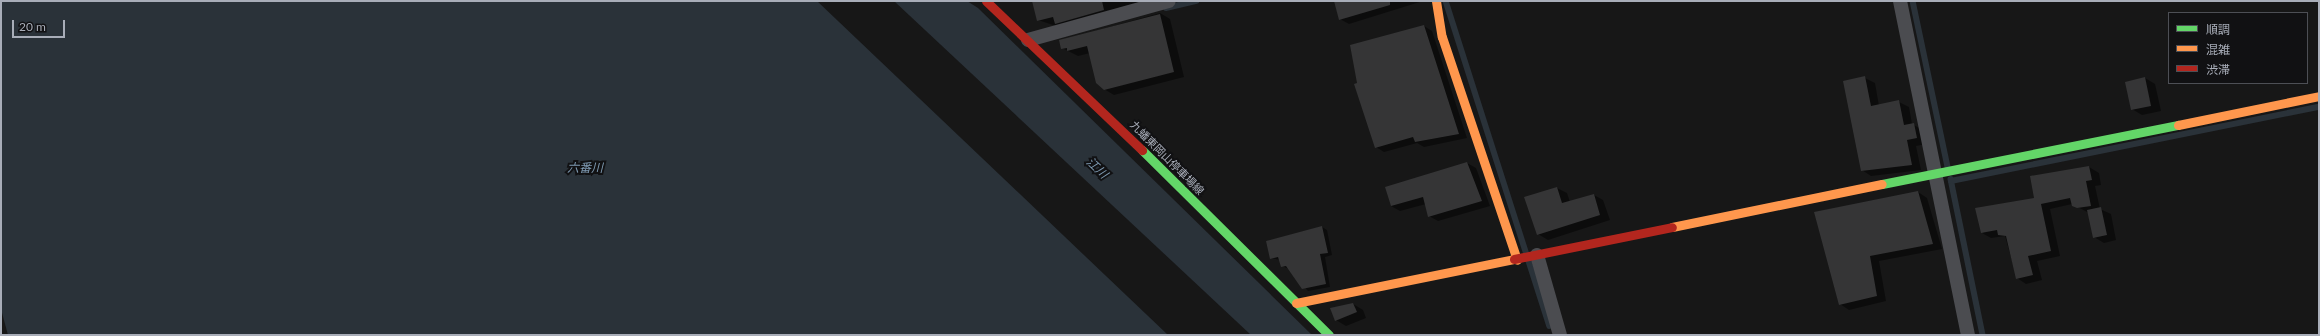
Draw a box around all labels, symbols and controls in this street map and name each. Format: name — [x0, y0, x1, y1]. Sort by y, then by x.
scale bar — [14, 12, 67, 38]
legend — [2168, 12, 2308, 84]
text: 20 m — [19, 19, 46, 34]
text: 順調 — [2206, 22, 2230, 37]
text: 混雑 — [2206, 42, 2230, 57]
text: 渋滞 — [2206, 62, 2230, 77]
street label: 九蟠東岡山停車場線 — [1127, 118, 1207, 198]
water label: 江川 — [1083, 155, 1111, 181]
water label: 六番川 — [567, 161, 603, 175]

